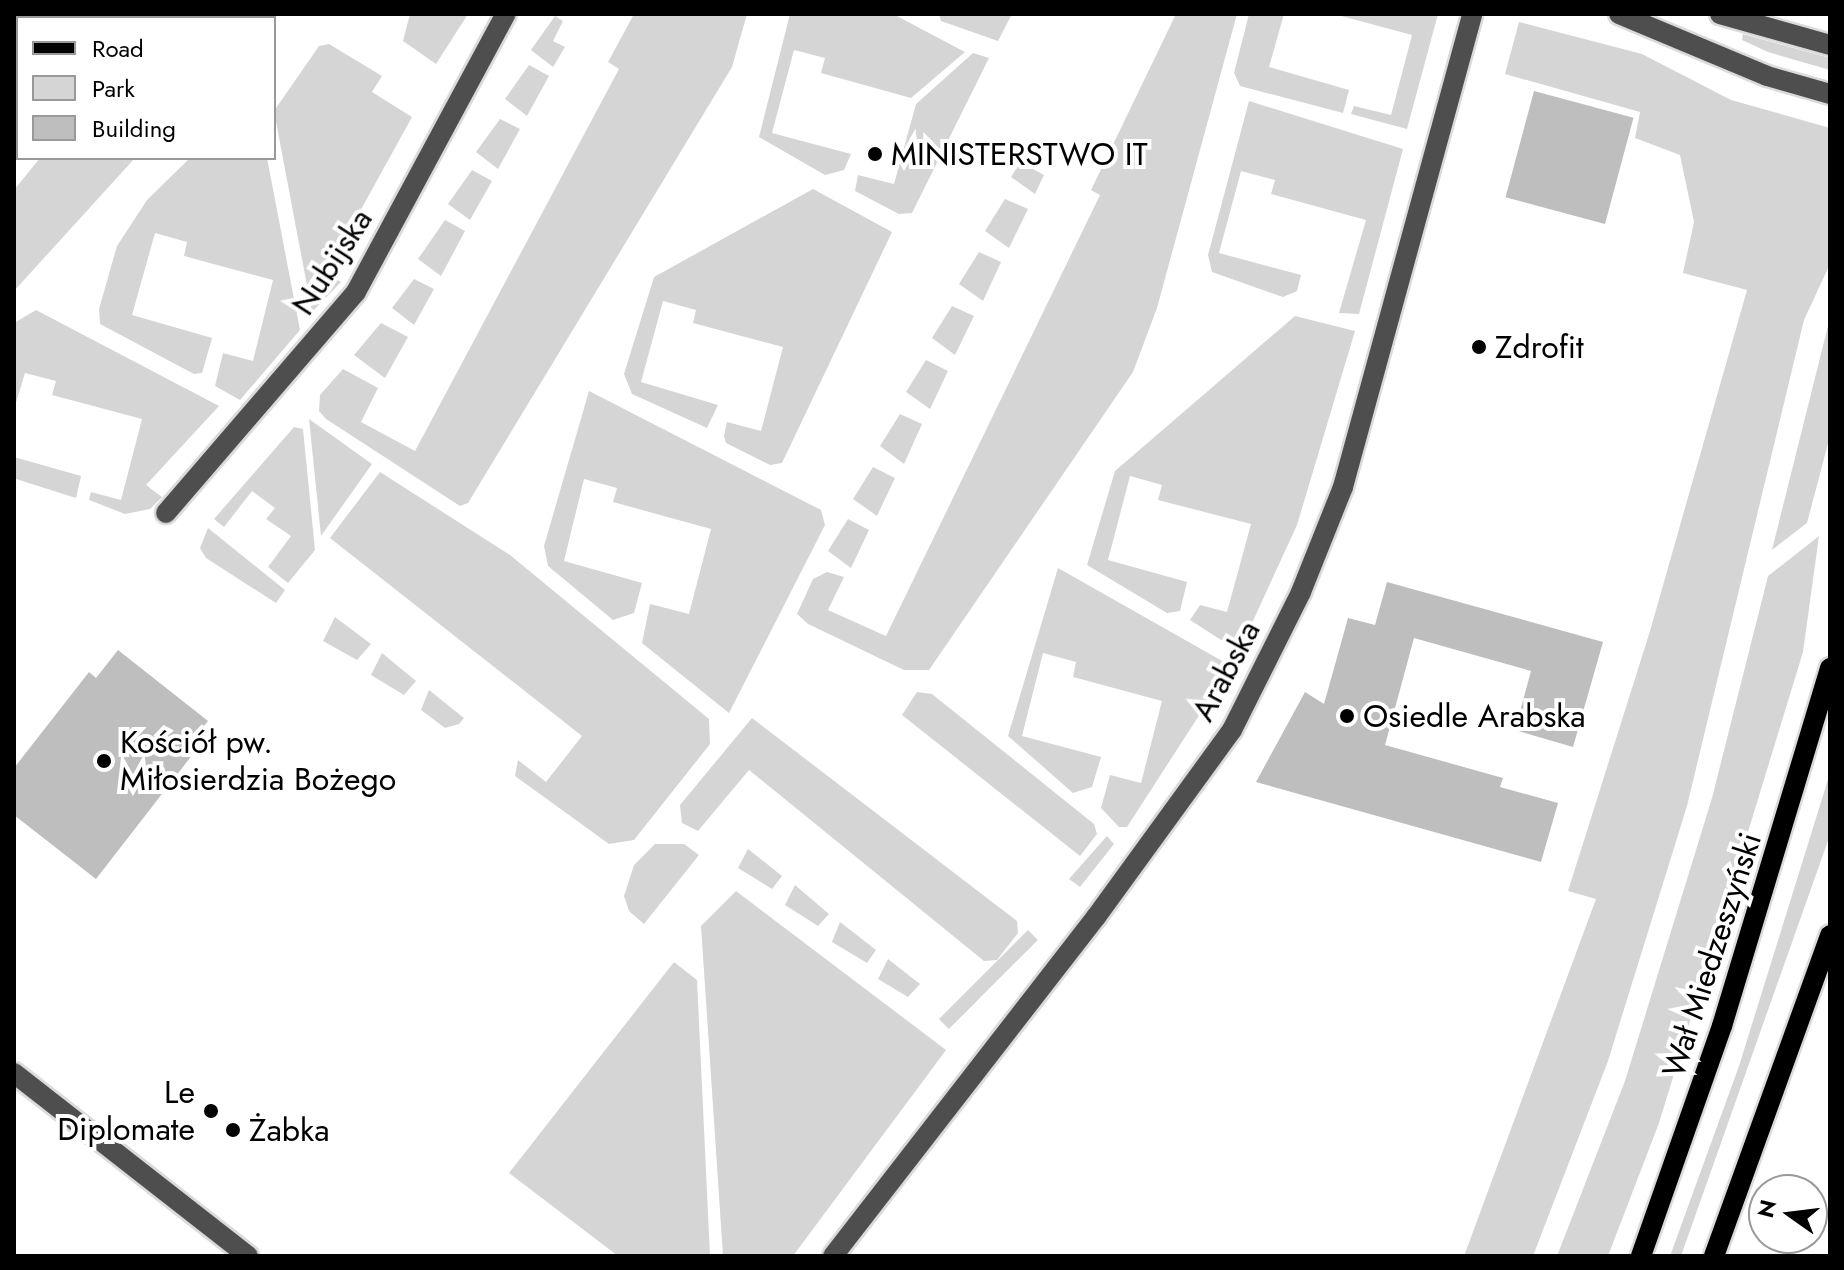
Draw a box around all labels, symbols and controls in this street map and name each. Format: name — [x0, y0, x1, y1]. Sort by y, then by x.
legend — [16, 16, 276, 160]
text: Road — [92, 31, 144, 66]
text: Park — [92, 71, 135, 106]
text: Building — [92, 111, 176, 146]
place label: MINISTERSTWO IT — [891, 135, 1148, 173]
marker: MINISTERSTWO IT — [866, 145, 884, 163]
street label: Nubijska — [284, 202, 380, 322]
place label: Zdrofit — [1495, 328, 1584, 366]
marker: Zdrofit — [1470, 338, 1488, 356]
street label: Arabska — [1184, 614, 1268, 728]
place label: Osiedle Arabska — [1363, 697, 1586, 735]
marker: Osiedle Arabska — [1338, 707, 1356, 725]
place label: Kościół pw. Miłosierdzia Bożego — [120, 724, 396, 799]
marker: Kościół pw. Miłosierdzia Bożego — [95, 752, 113, 770]
street label: Wał Miedzeszyński — [1654, 828, 1770, 1082]
place label: Le Diplomate — [57, 1074, 195, 1149]
marker: Le Diplomate — [202, 1102, 220, 1120]
place label: Żabka — [249, 1111, 330, 1149]
marker: Żabka — [224, 1121, 242, 1139]
north arrow — [1748, 1174, 1828, 1254]
text: N — [1749, 1196, 1784, 1221]

